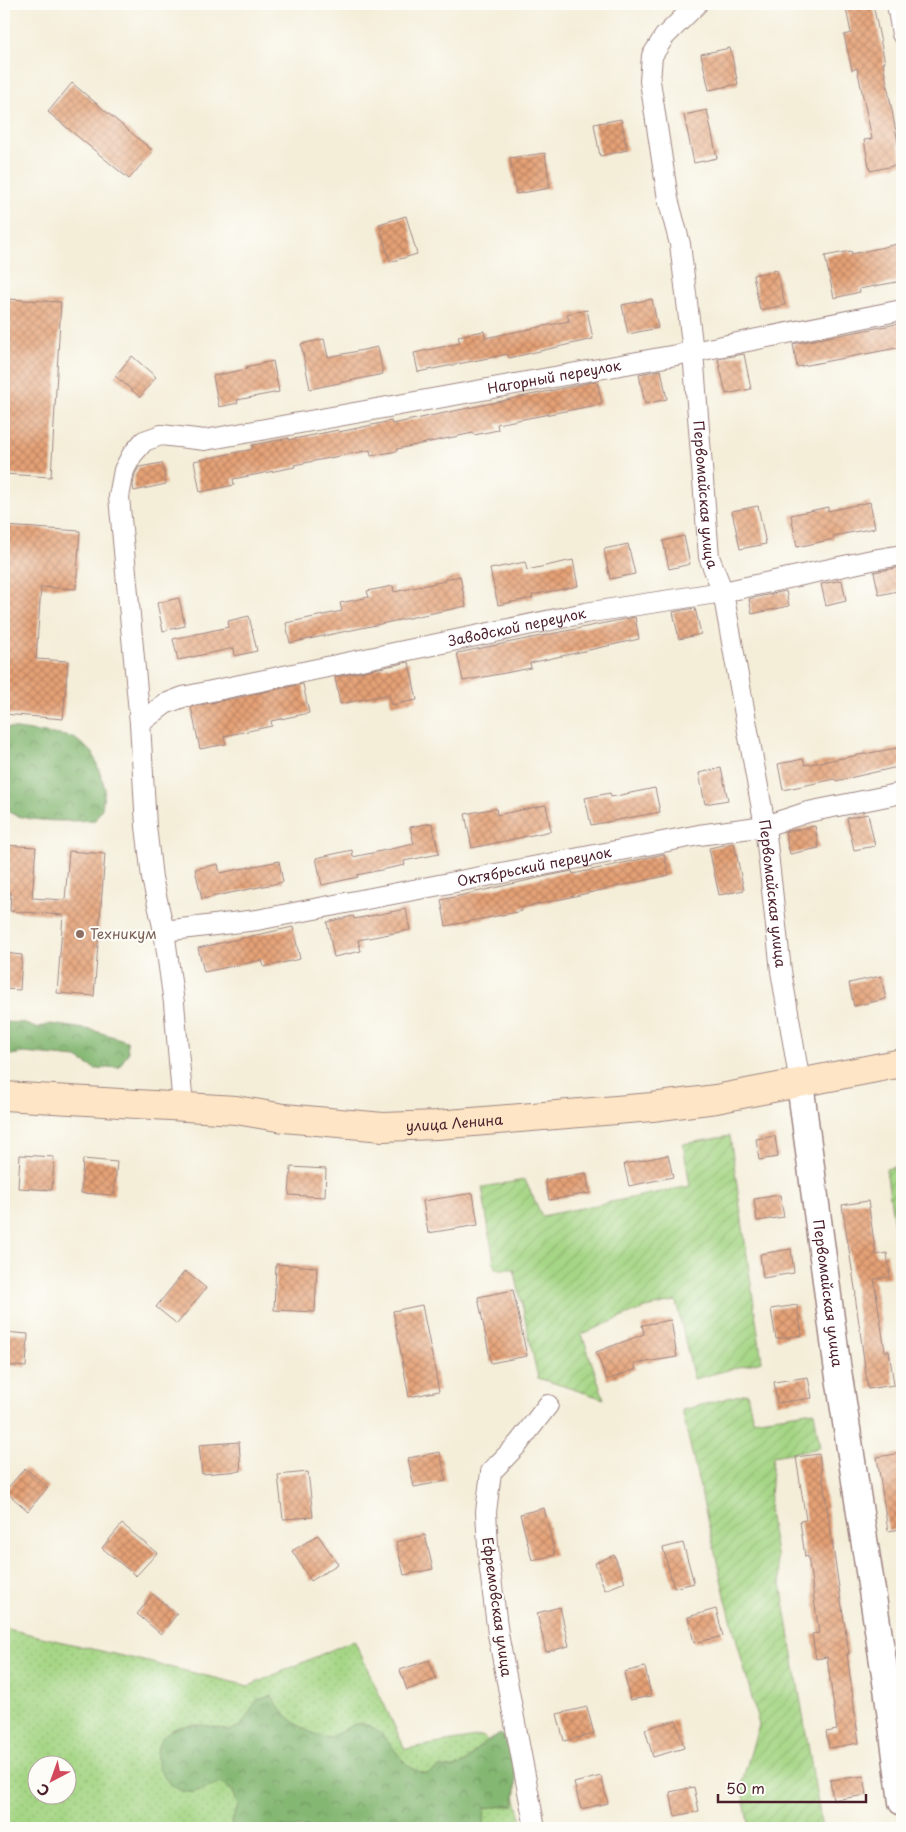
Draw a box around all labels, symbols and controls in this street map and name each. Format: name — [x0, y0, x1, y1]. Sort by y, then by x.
street label: Нагорный переулок — [486, 354, 623, 399]
street label: Первомайская улица — [688, 420, 724, 572]
street label: Заводской переулок — [446, 602, 588, 651]
street label: Первомайская улица — [754, 818, 792, 969]
street label: Октябрьский переулок — [455, 841, 614, 891]
place label: Техникум — [90, 923, 157, 944]
marker: Техникум — [74, 928, 86, 940]
street label: улица Ленина — [405, 1109, 504, 1136]
street label: Первомайская улица — [808, 1218, 848, 1368]
street label: Ефремовская улица — [477, 1536, 518, 1678]
north arrow — [28, 1754, 78, 1804]
scale bar — [718, 1772, 866, 1804]
text: 50 m — [726, 1776, 765, 1799]
text: С — [32, 1779, 54, 1802]

